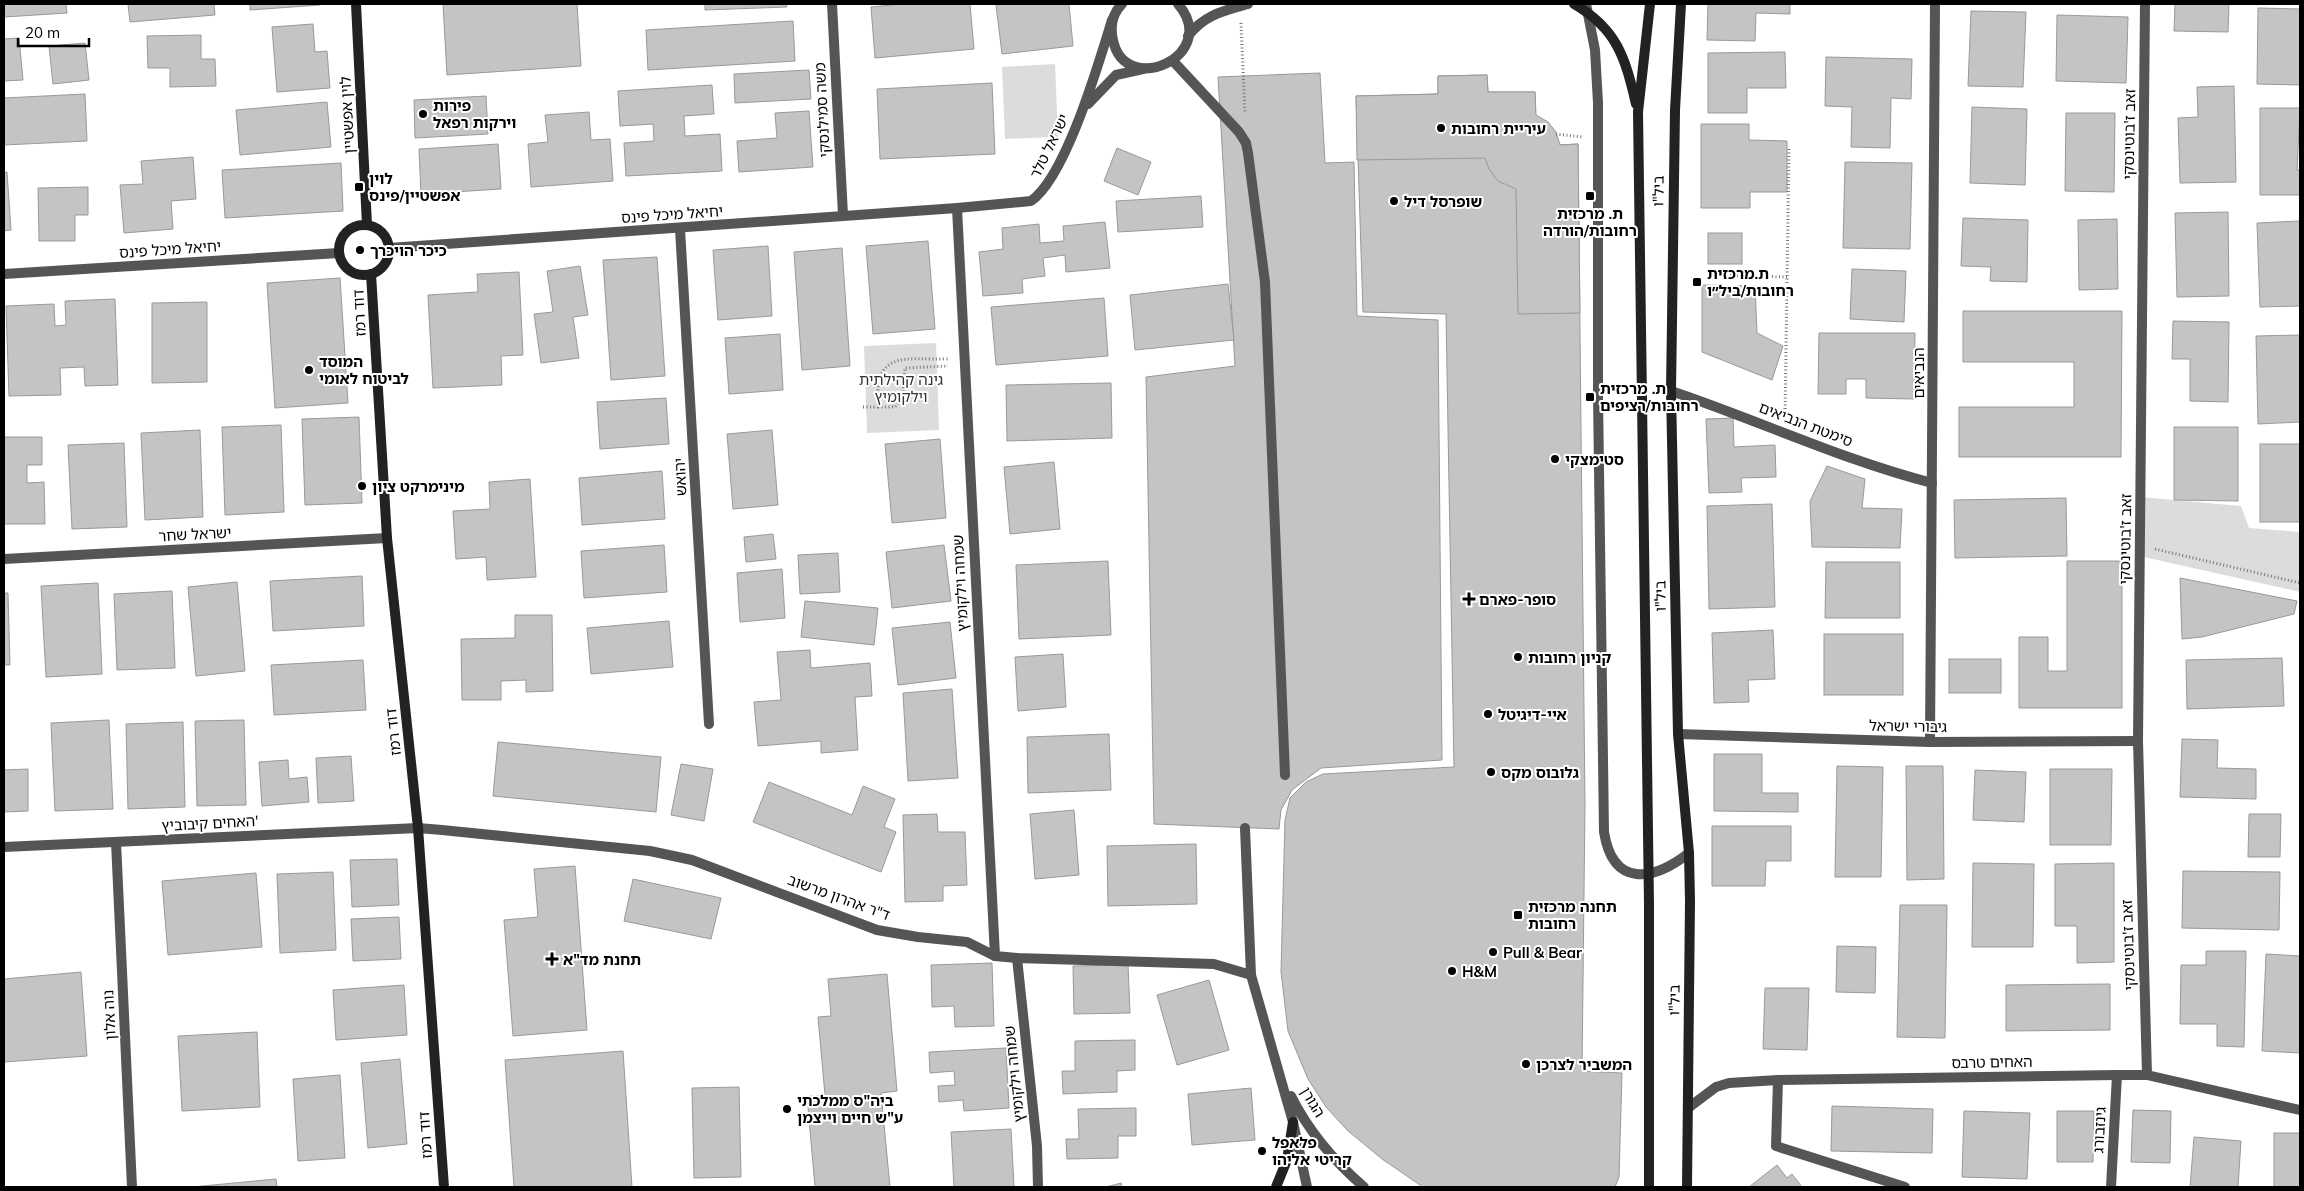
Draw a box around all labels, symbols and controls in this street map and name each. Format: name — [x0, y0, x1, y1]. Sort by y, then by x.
scale bar — [18, 15, 89, 47]
text: 20 m — [25, 23, 60, 42]
street label: משה סמילנסקי — [810, 62, 834, 158]
street label: לוין אפשטיין — [335, 75, 359, 154]
street label: זאב ז'בוטינסקי — [2119, 88, 2139, 180]
place label: פירות וירקות רפאל — [433, 96, 516, 132]
marker: פירות וירקות רפאל — [417, 108, 429, 120]
street label: ישראל טלר — [1025, 111, 1073, 181]
place label: עיריית רחובות — [1451, 119, 1546, 138]
marker: עיריית רחובות — [1435, 122, 1447, 134]
place label: לוין אפשטיין/פינס — [369, 169, 460, 205]
street label: ביל"ו — [1648, 175, 1668, 207]
marker: לוין אפשטיין/פינס — [353, 181, 365, 193]
marker: ת. מרכזית רחובות/הורדה — [1584, 190, 1596, 202]
place label: שופרסל דיל — [1404, 192, 1482, 211]
marker: שופרסל דיל — [1388, 195, 1400, 207]
street label: יחיאל מיכל פינס — [620, 201, 724, 227]
place label: ת. מרכזית רחובות/הורדה — [1543, 204, 1637, 240]
street label: יחיאל מיכל פינס — [118, 236, 222, 262]
place label: כיכר הויכרך — [370, 241, 447, 260]
marker: כיכר הויכרך — [354, 244, 366, 256]
place label: ת.מרכזית רחובות/ביל״ו — [1707, 264, 1794, 300]
marker: ת.מרכזית רחובות/ביל״ו — [1691, 276, 1703, 288]
street label: דוד רמז — [348, 289, 370, 337]
street label: הנביאים — [1909, 347, 1928, 399]
place label: המוסד לביטוח לאומי — [319, 352, 409, 388]
marker: המוסד לביטוח לאומי — [303, 364, 315, 376]
park label: גינה קהילתית וילקומיץ — [859, 370, 943, 406]
place label: ת. מרכזית רחובות/רציפים — [1600, 379, 1699, 415]
marker: ת. מרכזית רחובות/רציפים — [1584, 391, 1596, 403]
street label: סימטת הנביאים — [1756, 397, 1856, 451]
place label: סטימצקי — [1565, 450, 1624, 469]
marker: סטימצקי — [1549, 453, 1561, 465]
street label: יהואש — [670, 457, 690, 497]
place label: מינימרקט ציון — [372, 477, 465, 496]
marker: מינימרקט ציון — [356, 480, 368, 492]
street label: זאב ז'בוטינסקי — [2115, 493, 2135, 585]
street label: ישראל שחר — [158, 523, 232, 545]
street label: שמחה וילקומיץ — [948, 534, 972, 632]
street label: ביל"ו — [1650, 580, 1670, 612]
place label: סופר-פארם — [1479, 590, 1556, 609]
marker: סופר-פארם — [1463, 593, 1475, 605]
place label: קניון רחובות — [1528, 648, 1611, 667]
marker: קניון רחובות — [1512, 651, 1524, 663]
place label: איי-דיגיטל — [1498, 705, 1567, 724]
street label: דוד רמז — [381, 707, 405, 757]
marker: איי-דיגיטל — [1482, 708, 1494, 720]
street label: גיבורי ישראל — [1869, 716, 1948, 736]
place label: גלובוס מקס — [1501, 763, 1579, 782]
marker: גלובוס מקס — [1485, 766, 1497, 778]
street label: האחים קיבוביץ' — [161, 811, 259, 835]
street label: ד"ר אהרון מרשוב — [785, 870, 893, 924]
place label: תחנה מרכזית רחובות — [1528, 897, 1617, 933]
street label: זאב ז'בוטינסקי — [2117, 899, 2139, 991]
marker: תחנה מרכזית רחובות — [1512, 909, 1524, 921]
place label: Pull & Bear — [1503, 943, 1582, 962]
marker: Pull & Bear — [1487, 946, 1499, 958]
place label: תחנת מד"א — [563, 950, 641, 969]
marker: תחנת מד"א — [545, 952, 559, 966]
place label: H&M — [1462, 962, 1497, 981]
marker: H&M — [1446, 965, 1458, 977]
street label: ביל"ו — [1664, 984, 1684, 1016]
street label: נוה אלון — [98, 989, 120, 1041]
street label: שמחה וילקומיץ — [999, 1025, 1029, 1123]
street label: האחים טרבס — [1951, 1052, 2033, 1072]
place label: המשביר לצרכן — [1536, 1055, 1632, 1074]
marker: המשביר לצרכן — [1520, 1058, 1532, 1070]
street label: הגורן — [1297, 1083, 1329, 1121]
place label: ביה"ס ממלכתי ע"ש חיים וייצמן — [797, 1091, 903, 1127]
marker: ביה"ס ממלכתי ע"ש חיים וייצמן — [781, 1103, 793, 1115]
street label: גינזבורג — [2088, 1106, 2110, 1154]
street label: דוד רמז — [414, 1111, 436, 1159]
place label: פלאפל קריטי אליהו — [1272, 1133, 1352, 1169]
marker: פלאפל קריטי אליהו — [1256, 1145, 1268, 1157]

